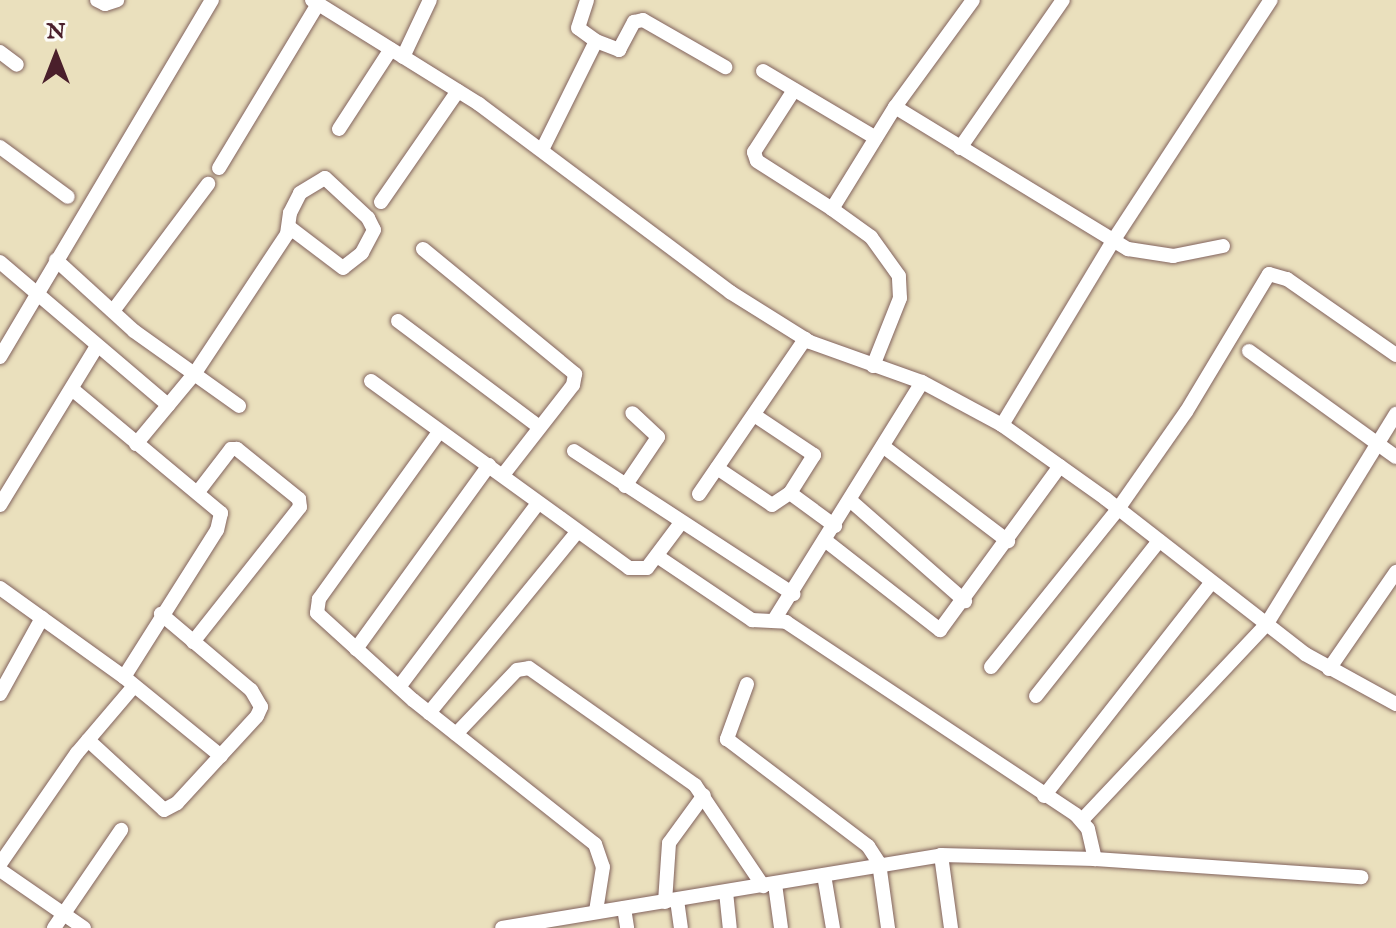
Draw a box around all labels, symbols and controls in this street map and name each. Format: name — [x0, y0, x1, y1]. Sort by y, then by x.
north arrow — [16, 16, 96, 96]
text: N — [46, 18, 66, 46]

